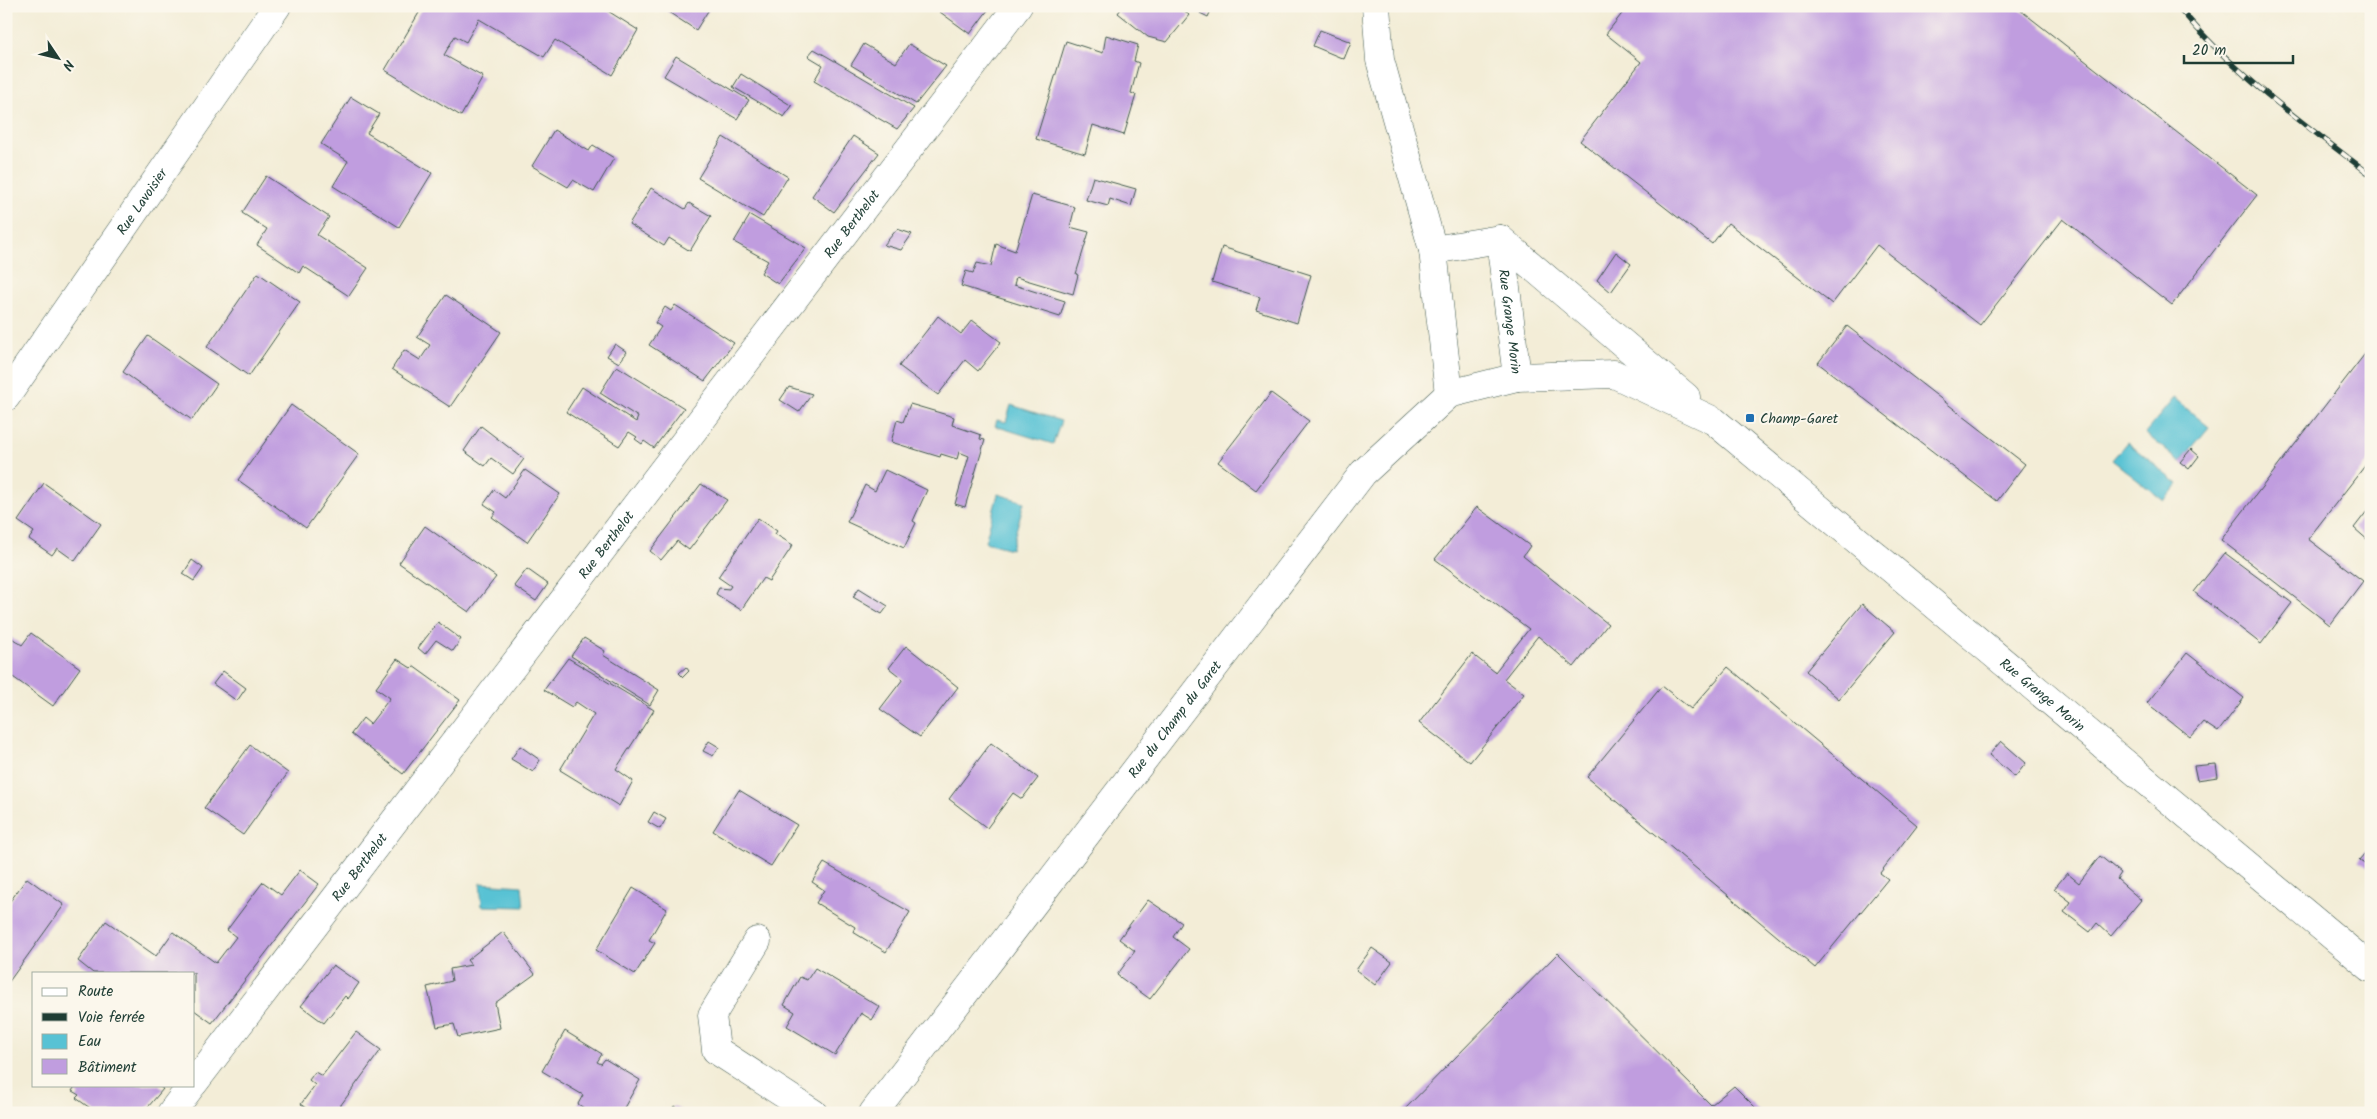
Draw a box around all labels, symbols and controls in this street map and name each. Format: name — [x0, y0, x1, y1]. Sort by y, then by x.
north arrow — [32, 32, 82, 82]
scale bar — [2184, 32, 2293, 64]
text: 20 m — [2192, 39, 2226, 63]
text: N — [56, 55, 79, 75]
street label: Rue Lavoisier — [111, 163, 174, 240]
street label: Rue Berthelot — [819, 185, 886, 263]
street label: Rue Grange Morin — [1492, 268, 1527, 375]
place label: Champ-Garet — [1760, 408, 1839, 430]
marker: Champ-Garet — [1744, 412, 1756, 424]
street label: Rue Berthelot — [573, 506, 641, 584]
street label: Rue Grange Morin — [1994, 653, 2090, 738]
street label: Rue du Champ du Garet — [1123, 656, 1228, 783]
street label: Rue Berthelot — [327, 828, 394, 907]
legend — [32, 972, 195, 1086]
text: Route — [78, 980, 114, 1004]
text: Voie ferrée — [78, 1006, 145, 1030]
text: Eau — [78, 1030, 101, 1054]
text: Bâtiment — [78, 1056, 137, 1080]

